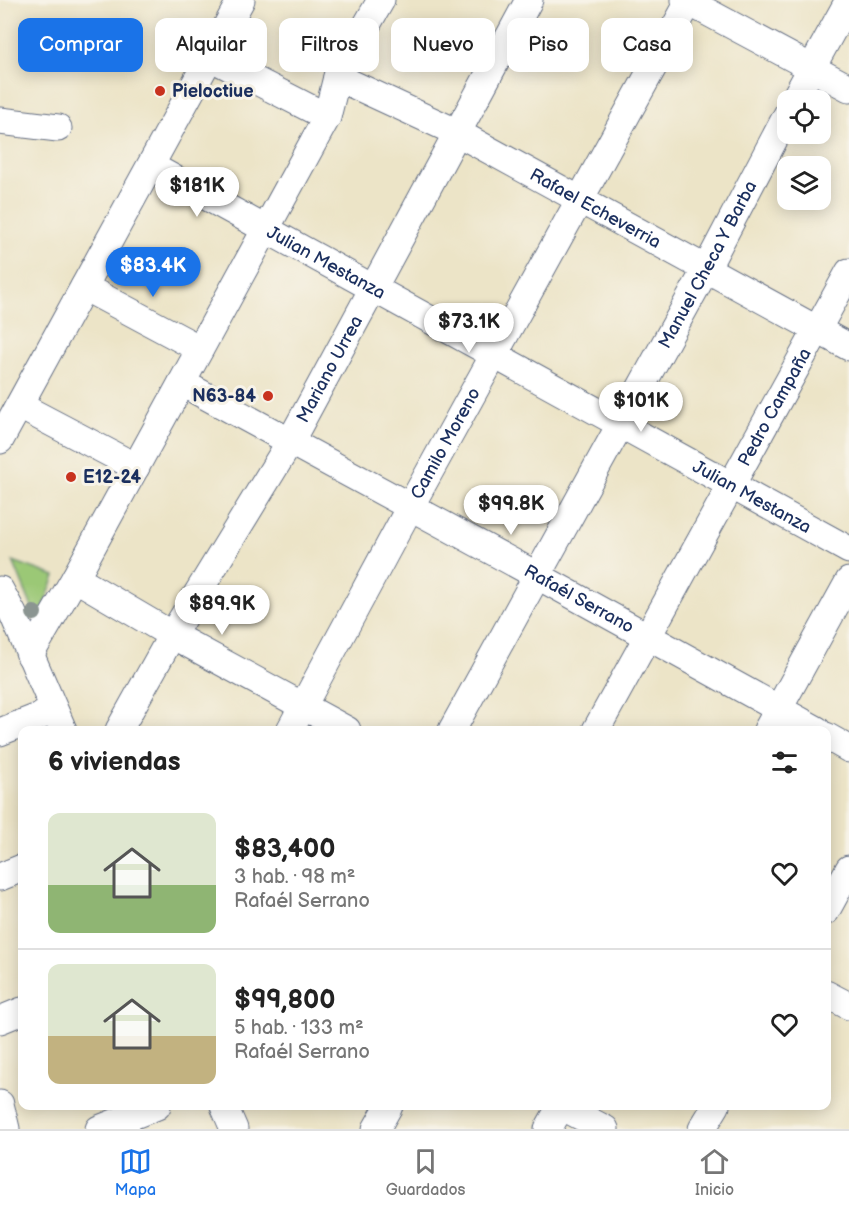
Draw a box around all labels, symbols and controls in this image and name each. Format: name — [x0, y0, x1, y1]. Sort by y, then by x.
chip: Comprar — [18, 18, 143, 72]
chip: Alquilar — [155, 18, 267, 72]
chip: Filtros — [279, 18, 379, 72]
chip: Nuevo — [391, 18, 495, 72]
chip: Piso — [507, 18, 589, 72]
chip: Casa — [601, 18, 693, 72]
place label: Pieloctiue — [172, 81, 254, 102]
marker: Pieloctiue — [153, 84, 167, 98]
map controls — [777, 90, 831, 210]
button: locate — [777, 90, 831, 144]
button: layers — [777, 156, 831, 210]
street label: Rafael Echeverria — [526, 164, 664, 253]
pin: $181K — [155, 167, 239, 218]
text: $181K — [169, 174, 225, 198]
street label: Manuel Checa Y Barba — [654, 177, 761, 352]
street label: Julian Mestanza — [263, 222, 389, 304]
pin: $83.4K — [104, 247, 202, 298]
text: $83.4K — [120, 254, 186, 278]
pin: $73.1K — [420, 303, 518, 354]
text: $73.1K — [438, 310, 500, 334]
street label: Mariano Urrea — [292, 312, 367, 426]
street label: Pedro Campaña — [734, 344, 816, 470]
pin: $101K — [599, 382, 683, 433]
street label: Camilo Moreno — [406, 384, 485, 503]
place label: N63-84 — [192, 386, 256, 407]
marker: N63-84 — [261, 389, 275, 403]
text: $101K — [613, 389, 669, 413]
street label: Julian Mestanza — [689, 456, 815, 538]
place label: E12-24 — [83, 467, 142, 488]
marker: E12-24 — [64, 470, 78, 484]
pin: $99.8K — [462, 485, 560, 536]
text: $99.8K — [478, 492, 544, 516]
street label: Rafaél Serrano — [520, 560, 638, 638]
pin: $89.9K — [173, 585, 271, 636]
text: $89.9K — [189, 592, 255, 616]
icon: filters — [768, 746, 801, 779]
text: 6 viviendas — [48, 747, 181, 778]
text: $83,400 — [234, 834, 335, 865]
icon: home — [96, 837, 168, 909]
icon: heart — [768, 857, 801, 890]
text: 3 hab. · 98 m² — [234, 865, 355, 889]
text: Rafaél Serrano — [234, 889, 370, 913]
text: $99,800 — [234, 985, 335, 1016]
icon: home — [96, 988, 168, 1060]
icon: heart — [768, 1008, 801, 1041]
text: 5 hab. · 133 m² — [234, 1016, 364, 1040]
text: Rafaél Serrano — [234, 1040, 370, 1064]
tab: Mapa — [115, 1145, 156, 1200]
tab: Guardados — [386, 1145, 465, 1200]
tab: Inicio — [695, 1145, 734, 1200]

